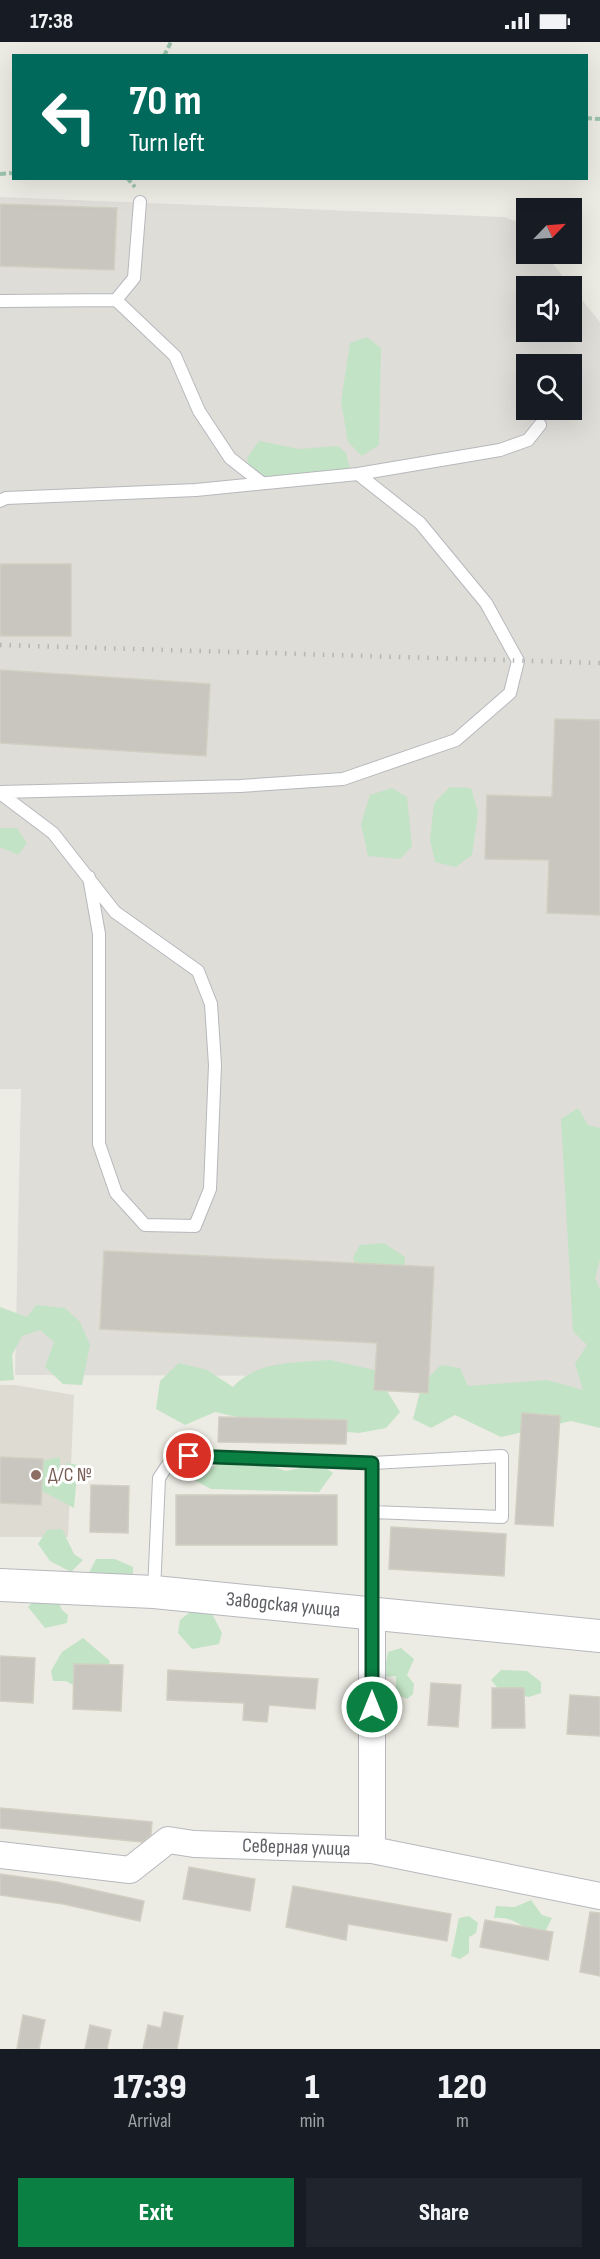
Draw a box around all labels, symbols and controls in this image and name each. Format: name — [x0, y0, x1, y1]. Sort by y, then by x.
text: 17:38 — [30, 8, 73, 35]
text: 70 m — [129, 76, 202, 127]
icon: left — [30, 78, 108, 156]
text: Turn left — [129, 127, 205, 159]
north arrow — [516, 198, 582, 264]
map controls — [516, 198, 582, 420]
button: sound — [516, 276, 582, 342]
button: search — [516, 354, 582, 420]
pin — [163, 1430, 214, 1481]
icon: arrive — [172, 1439, 205, 1472]
place label: Д/С № — [48, 1463, 92, 1487]
marker: Д/С № — [29, 1468, 43, 1482]
street label: Заводская улица — [225, 1587, 341, 1622]
position arrow — [340, 1675, 404, 1739]
street label: Северная улица — [242, 1834, 351, 1861]
text: 17:39 — [113, 2066, 187, 2109]
text: 1 — [305, 2066, 320, 2109]
text: 120 — [438, 2066, 487, 2109]
text: Arrival — [128, 2109, 171, 2133]
text: min — [300, 2109, 325, 2133]
text: m — [456, 2109, 469, 2133]
button: Exit — [18, 2178, 294, 2247]
button: Share — [306, 2178, 582, 2247]

